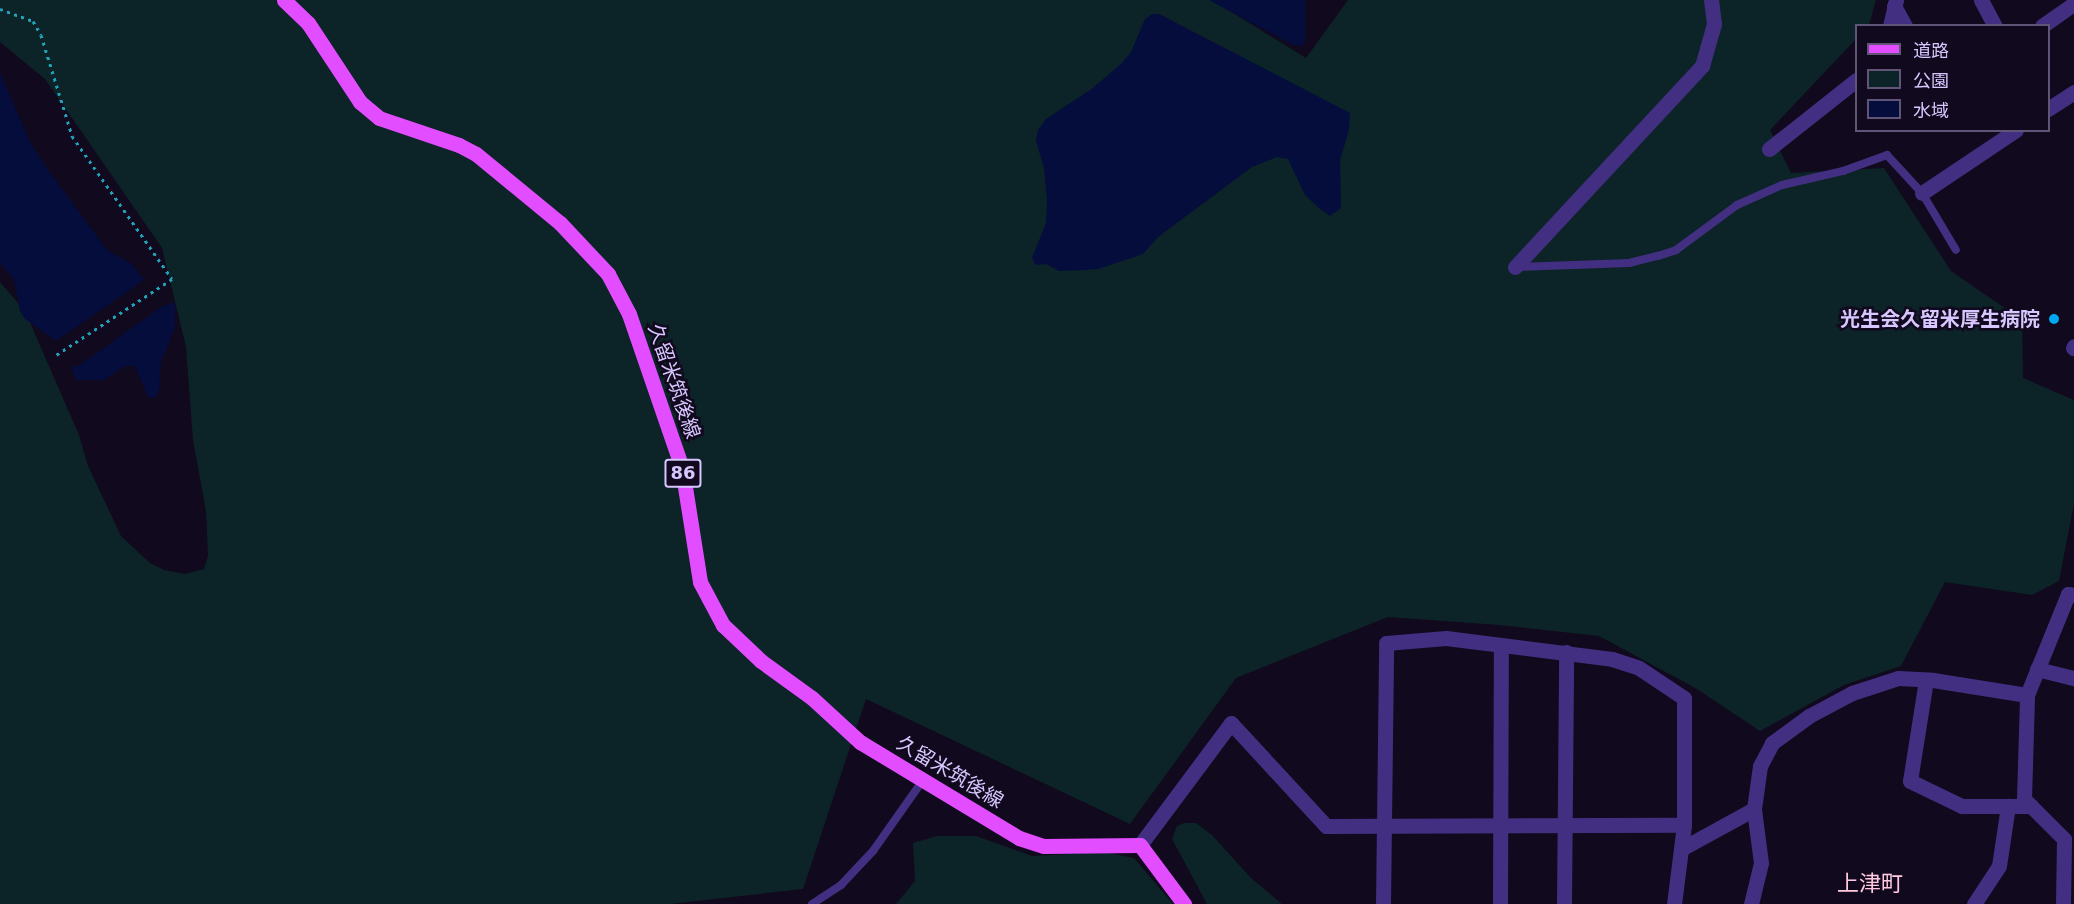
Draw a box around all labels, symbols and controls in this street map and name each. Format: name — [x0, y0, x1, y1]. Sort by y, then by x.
legend — [1855, 24, 2050, 132]
text: 道路 — [1913, 40, 1949, 61]
text: 公園 — [1913, 70, 1949, 91]
text: 水域 — [1913, 100, 1949, 121]
place label: 光生会久留米厚生病院 — [1840, 307, 2040, 331]
marker: 光生会久留米厚生病院 — [2045, 310, 2063, 328]
street label: 久留米筑後線 — [643, 320, 705, 442]
road number: 86 — [664, 458, 702, 488]
street label: 久留米筑後線 — [892, 731, 1008, 813]
district label: 上津町 — [1837, 871, 1903, 897]

